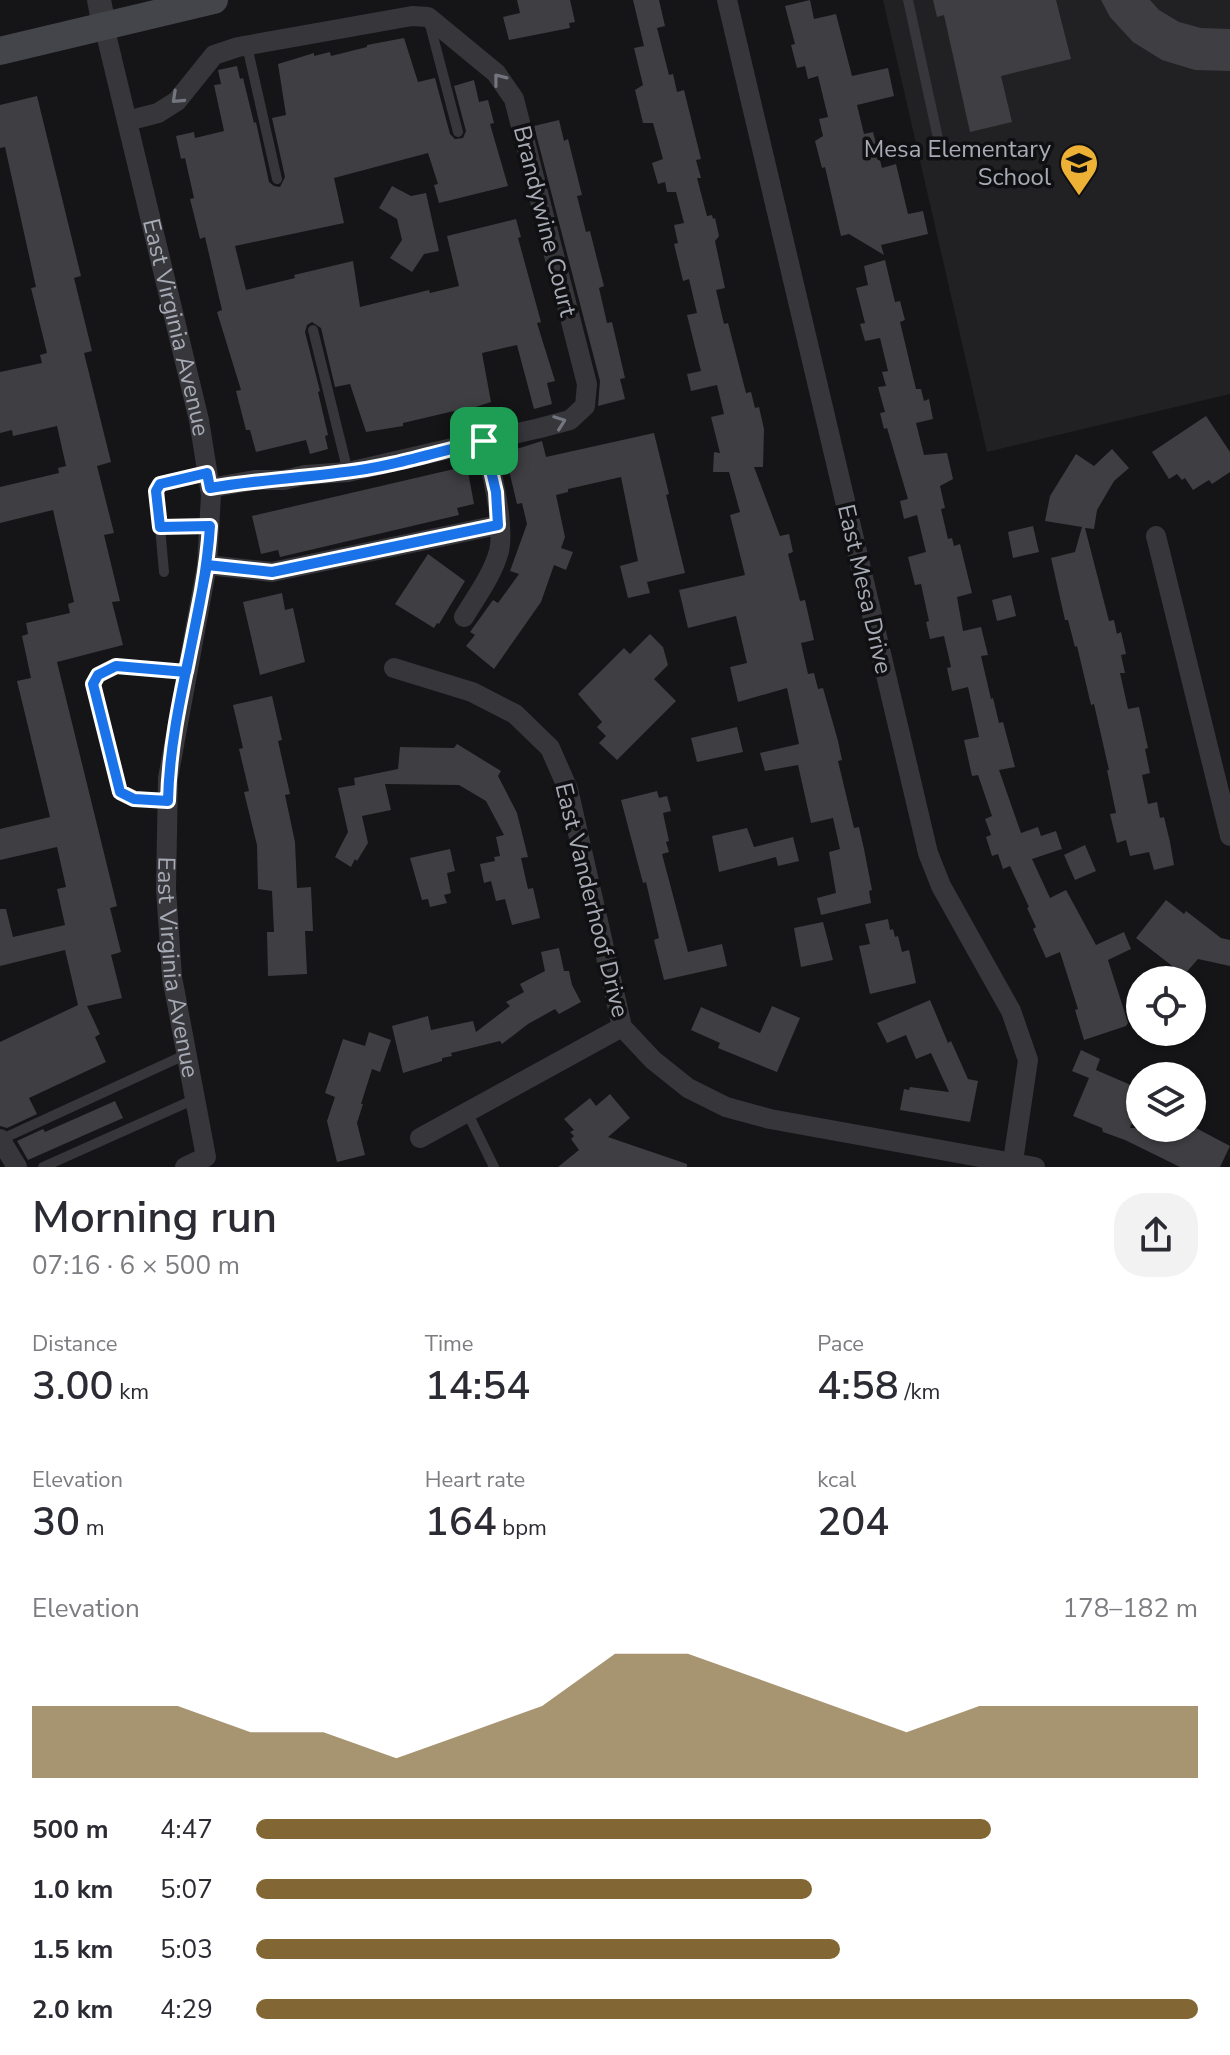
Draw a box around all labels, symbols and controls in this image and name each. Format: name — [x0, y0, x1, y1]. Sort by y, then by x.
one-way arrow — [494, 73, 508, 88]
one-way arrow — [172, 89, 186, 103]
street label: Brandywine Court — [506, 122, 584, 320]
place label: Mesa Elementary School — [864, 133, 1052, 193]
school or university icon: Mesa Elementary School — [1058, 142, 1100, 197]
street label: East Virginia Avenue — [135, 215, 217, 438]
pin — [450, 407, 518, 475]
one-way arrow — [552, 415, 566, 431]
icon: arrive — [462, 419, 506, 463]
street label: East Mesa Drive — [830, 501, 900, 677]
street label: East Vanderhoof Drive — [547, 779, 637, 1021]
street label: East Virginia Avenue — [150, 856, 207, 1080]
map controls — [1126, 966, 1206, 1142]
button: locate — [1126, 966, 1206, 1046]
button: layers — [1126, 1062, 1206, 1142]
text: Morning run — [32, 1188, 277, 1248]
button: share — [1114, 1193, 1198, 1277]
text: 07:16 · 6 × 500 m — [32, 1248, 240, 1283]
text: Distance — [32, 1329, 117, 1359]
text: Time — [425, 1329, 474, 1359]
text: Pace — [817, 1329, 864, 1359]
text: 3.00 — [32, 1359, 113, 1413]
text: 14:54 — [425, 1359, 530, 1413]
text: 4:58 — [817, 1359, 899, 1413]
text: km — [113, 1377, 149, 1407]
text: /km — [899, 1377, 940, 1407]
text: Elevation — [32, 1465, 123, 1495]
text: Heart rate — [425, 1465, 525, 1495]
text: kcal — [817, 1465, 856, 1495]
text: 30 — [32, 1495, 80, 1549]
text: 164 — [425, 1495, 497, 1549]
text: 204 — [817, 1495, 889, 1549]
text: m — [80, 1513, 105, 1543]
text: bpm — [497, 1513, 547, 1543]
text: Elevation — [32, 1591, 140, 1626]
text: 178–182 m — [1062, 1591, 1198, 1626]
text: 500 m — [32, 1812, 109, 1847]
text: 4:47 — [160, 1812, 213, 1847]
text: 1.0 km — [32, 1872, 113, 1907]
text: 5:07 — [160, 1872, 213, 1907]
text: 1.5 km — [32, 1932, 113, 1967]
text: 5:03 — [160, 1932, 213, 1967]
text: 2.0 km — [32, 1992, 113, 2027]
text: 4:29 — [160, 1992, 213, 2027]

